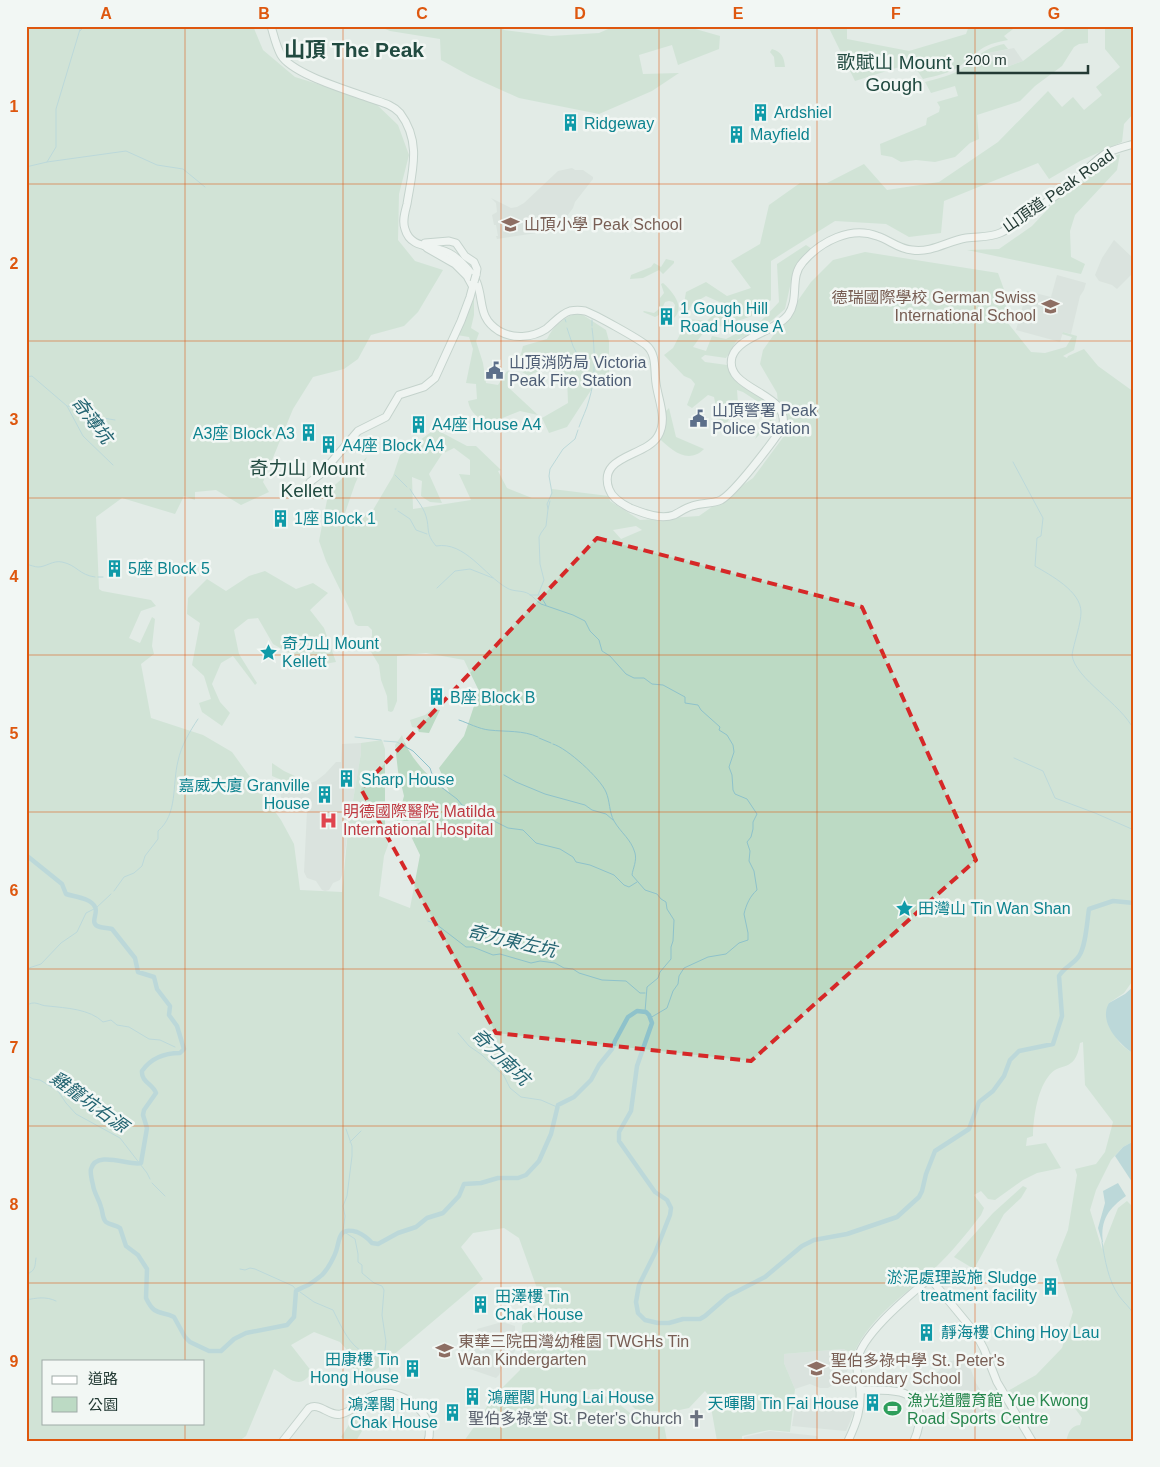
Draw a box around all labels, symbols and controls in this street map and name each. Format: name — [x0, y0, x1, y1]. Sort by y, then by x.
text: A — [100, 5, 112, 22]
text: B — [258, 5, 270, 22]
text: C — [416, 5, 428, 22]
text: D — [574, 5, 586, 22]
text: E — [733, 5, 744, 22]
text: F — [891, 5, 901, 22]
text: G — [1048, 5, 1060, 22]
district label: 山頂 The Peak — [284, 38, 424, 61]
scale bar — [958, 42, 1088, 74]
text: 200 m — [965, 51, 1007, 68]
district label: 歌賦山 Mount Gough — [836, 52, 952, 95]
text: 1 — [10, 98, 19, 115]
building icon: Ardshiel — [750, 102, 770, 122]
place label: Ardshiel — [774, 104, 832, 121]
building icon: Ridgeway — [560, 113, 580, 133]
place label: Ridgeway — [584, 115, 654, 132]
building icon: Mayfield — [726, 124, 746, 144]
place label: Mayfield — [750, 126, 810, 143]
street label: 山頂道 Peak Road — [999, 146, 1117, 236]
school or university icon: 山頂小學 Peak School — [500, 214, 520, 234]
place label: 山頂小學 Peak School — [524, 216, 682, 233]
text: 2 — [10, 255, 19, 272]
place label: 德瑞國際學校 German Swiss International School — [832, 289, 1036, 324]
school or university icon: 德瑞國際學校 German Swiss International School — [1040, 296, 1060, 316]
place label: 1 Gough Hill Road House A — [680, 300, 784, 335]
building icon: 1 Gough Hill Road House A — [656, 307, 676, 327]
place label: 山頂消防局 Victoria Peak Fire Station — [509, 354, 647, 389]
public building icon: 山頂消防局 Victoria Peak Fire Station — [485, 361, 505, 381]
water label: 奇薄坑 — [67, 393, 118, 450]
place label: 山頂警署 Peak Police Station — [712, 402, 818, 437]
public building icon: 山頂警署 Peak Police Station — [688, 409, 708, 429]
text: 3 — [10, 411, 19, 428]
building icon: A4座 House A4 — [408, 414, 428, 434]
place label: A4座 House A4 — [432, 416, 542, 433]
building icon: A3座 Block A3 — [299, 423, 319, 443]
place label: A3座 Block A3 — [193, 425, 295, 442]
building icon: A4座 Block A4 — [318, 435, 338, 455]
place label: A4座 Block A4 — [342, 437, 444, 454]
district label: 奇力山 Mount Kellett — [249, 458, 365, 501]
building icon: 1座 Block 1 — [270, 508, 290, 528]
place label: 1座 Block 1 — [294, 510, 376, 527]
building icon: 5座 Block 5 — [104, 558, 124, 578]
place label: 5座 Block 5 — [128, 560, 210, 577]
text: 4 — [10, 568, 19, 585]
place label: 奇力山 Mount Kellett — [282, 635, 379, 670]
place icon: 奇力山 Mount Kellett — [258, 642, 278, 662]
building icon: B座 Block B — [426, 687, 446, 707]
place label: B座 Block B — [450, 689, 535, 706]
text: 5 — [10, 725, 19, 742]
building icon: Sharp House — [337, 769, 357, 789]
place label: Sharp House — [361, 771, 454, 788]
place label: 嘉威大廈 Granville House — [178, 777, 310, 812]
building icon: 嘉威大廈 Granville House — [314, 784, 334, 804]
place label: 明德國際醫院 Matilda International Hospital — [343, 803, 495, 838]
hospital icon: 明德國際醫院 Matilda International Hospital — [319, 810, 339, 830]
text: 6 — [10, 882, 19, 899]
place icon: 田灣山 Tin Wan Shan — [894, 898, 914, 918]
place label: 田灣山 Tin Wan Shan — [918, 900, 1071, 917]
water label: 奇力東左坑 — [466, 921, 561, 962]
water label: 奇力南坑 — [468, 1025, 536, 1091]
text: 7 — [10, 1039, 19, 1056]
water label: 雞籠坑右源 — [47, 1067, 134, 1138]
text: 8 — [10, 1196, 19, 1213]
place label: 淤泥處理設施 Sludge treatment facility — [887, 1269, 1037, 1304]
building icon: 淤泥處理設施 Sludge treatment facility — [1041, 1276, 1061, 1296]
place label: 田澤樓 Tin Chak House — [495, 1288, 583, 1323]
building icon: 田澤樓 Tin Chak House — [471, 1295, 491, 1315]
building icon: 靜海樓 Ching Hoy Lau — [917, 1322, 937, 1342]
place label: 靜海樓 Ching Hoy Lau — [941, 1324, 1099, 1341]
place label: 東華三院田灣幼稚園 TWGHs Tin Wan Kindergarten — [458, 1333, 689, 1368]
school or university icon: 東華三院田灣幼稚園 TWGHs Tin Wan Kindergarten — [434, 1340, 454, 1360]
place label: 田康樓 Tin Hong House — [310, 1351, 399, 1386]
place label: 聖伯多祿中學 St. Peter's Secondary School — [831, 1352, 1005, 1387]
text: 9 — [10, 1353, 19, 1370]
building icon: 田康樓 Tin Hong House — [403, 1358, 423, 1378]
school or university icon: 聖伯多祿中學 St. Peter's Secondary School — [807, 1359, 827, 1379]
legend — [42, 1360, 205, 1424]
text: 道路 — [88, 1370, 118, 1387]
building icon: 鴻麗閣 Hung Lai House — [463, 1387, 483, 1407]
place label: 鴻麗閣 Hung Lai House — [487, 1389, 654, 1406]
place label: 漁光道體育館 Yue Kwong Road Sports Centre — [907, 1392, 1088, 1427]
building icon: 天暉閣 Tin Fai House — [863, 1393, 883, 1413]
place label: 天暉閣 Tin Fai House — [708, 1395, 859, 1412]
text: 公園 — [88, 1396, 118, 1413]
place label: 鴻澤閣 Hung Chak House — [347, 1396, 438, 1431]
sports icon: 漁光道體育館 Yue Kwong Road Sports Centre — [883, 1399, 903, 1419]
building icon: 鴻澤閣 Hung Chak House — [442, 1403, 462, 1423]
church icon: 聖伯多祿堂 St. Peter's Church — [686, 1408, 706, 1428]
place label: 聖伯多祿堂 St. Peter's Church — [468, 1410, 682, 1427]

